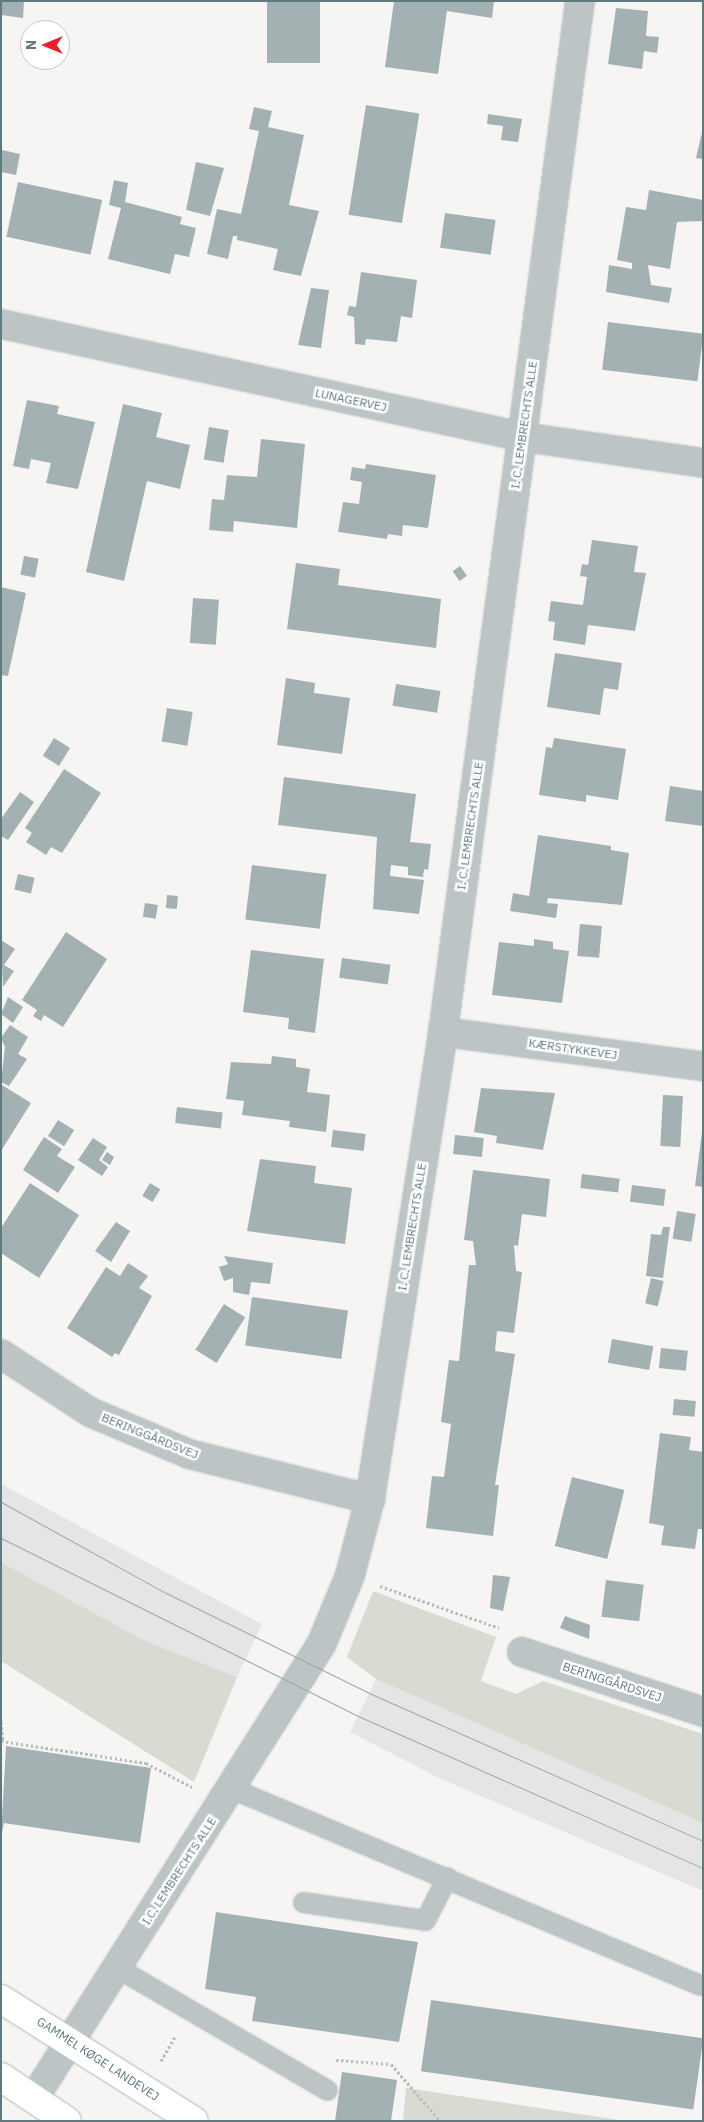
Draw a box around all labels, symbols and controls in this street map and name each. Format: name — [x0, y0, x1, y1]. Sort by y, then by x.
north arrow — [20, 20, 70, 70]
text: N — [22, 40, 40, 50]
street label: I. C. LEMBRECHTS ALLE — [508, 360, 540, 490]
street label: LUNAGERVEJ — [314, 385, 388, 415]
street label: I. C. LEMBRECHTS ALLE — [454, 761, 486, 891]
street label: KÆRSTYKKEVEJ — [528, 1036, 618, 1062]
street label: I. C. LEMBRECHTS ALLE — [395, 1162, 429, 1292]
street label: BERINGGÅRDSVEJ — [99, 1410, 201, 1462]
street label: BERINGGÅRDSVEJ — [561, 1659, 663, 1705]
street label: I.C. LEMBRECHTS ALLE — [139, 1814, 219, 1928]
street label: GAMMEL KØGE LANDEVEJ — [34, 2014, 162, 2104]

